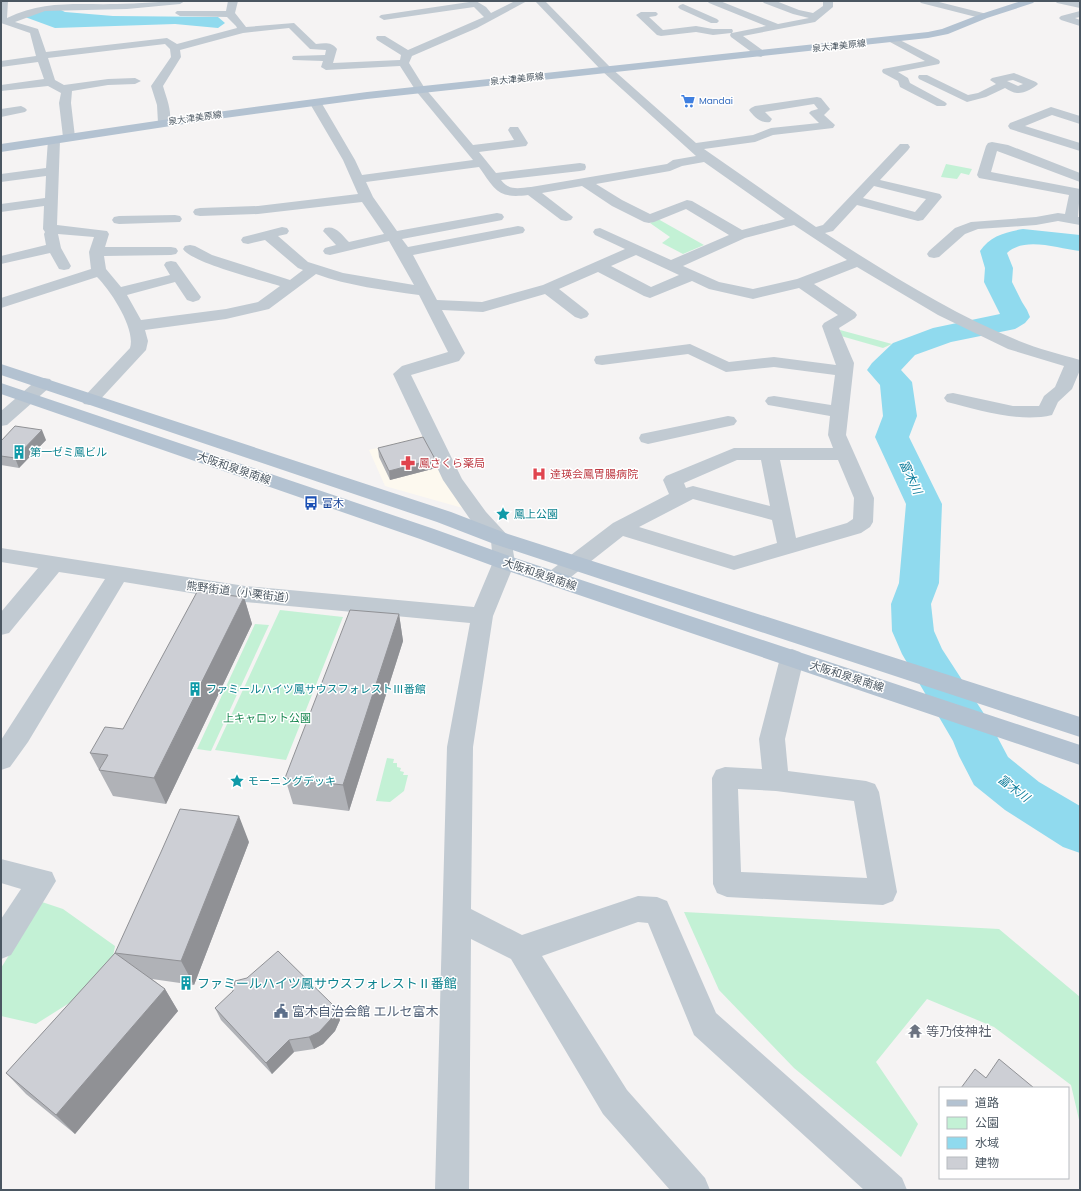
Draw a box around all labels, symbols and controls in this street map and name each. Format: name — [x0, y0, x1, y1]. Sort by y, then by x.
street label: 泉大津美原線 — [812, 37, 867, 55]
street label: 泉大津美原線 — [490, 70, 545, 88]
supermarket icon: Mandai — [680, 93, 696, 109]
place label: Mandai — [699, 95, 733, 107]
street label: 泉大津美原線 — [167, 108, 224, 128]
building icon: 第一ゼミ鳳ビル — [11, 444, 27, 460]
place label: 第一ゼミ鳳ビル — [30, 444, 107, 460]
street label: 大阪和泉泉南線 — [195, 448, 273, 488]
pharmacy icon: 鳳さくら薬局 — [400, 455, 416, 471]
place label: 鳳さくら薬局 — [419, 455, 485, 471]
water label: 富木川 — [896, 457, 927, 499]
hospital icon: 達瑛会鳳胃腸病院 — [531, 466, 547, 482]
place label: 達瑛会鳳胃腸病院 — [550, 466, 638, 482]
bus stop icon: 富木 — [303, 495, 319, 511]
place label: 富木 — [322, 495, 344, 511]
place icon: 鳳上公園 — [495, 506, 511, 522]
place label: 鳳上公園 — [514, 506, 558, 522]
street label: 大阪和泉泉南線 — [501, 554, 579, 594]
street label: 熊野街道（小栗街道） — [185, 577, 297, 607]
street label: 大阪和泉泉南線 — [808, 656, 886, 696]
building icon: ファミールハイツ鳳サウスフォレストⅢ番館 — [187, 681, 203, 697]
place label: ファミールハイツ鳳サウスフォレストⅢ番館 — [206, 681, 426, 697]
park label: 上キャロット公園 — [223, 710, 311, 726]
water label: 富木川 — [995, 770, 1035, 807]
place icon: モーニングデッキ — [229, 773, 245, 789]
place label: モーニングデッキ — [248, 773, 336, 789]
place label: ファミールハイツ鳳サウスフォレストⅡ番館 — [197, 974, 457, 993]
building icon: ファミールハイツ鳳サウスフォレストⅡ番館 — [178, 975, 194, 991]
place label: 富木自治会館 エルセ富木 — [292, 1002, 438, 1021]
public building icon: 富木自治会館 エルセ富木 — [273, 1003, 289, 1019]
place label: 等乃伎神社 — [926, 1022, 991, 1041]
temple icon: 等乃伎神社 — [907, 1023, 923, 1039]
legend — [939, 1087, 1069, 1179]
text: 道路 — [975, 1094, 999, 1111]
text: 公園 — [975, 1114, 999, 1131]
text: 水域 — [975, 1134, 999, 1151]
text: 建物 — [975, 1154, 999, 1171]

